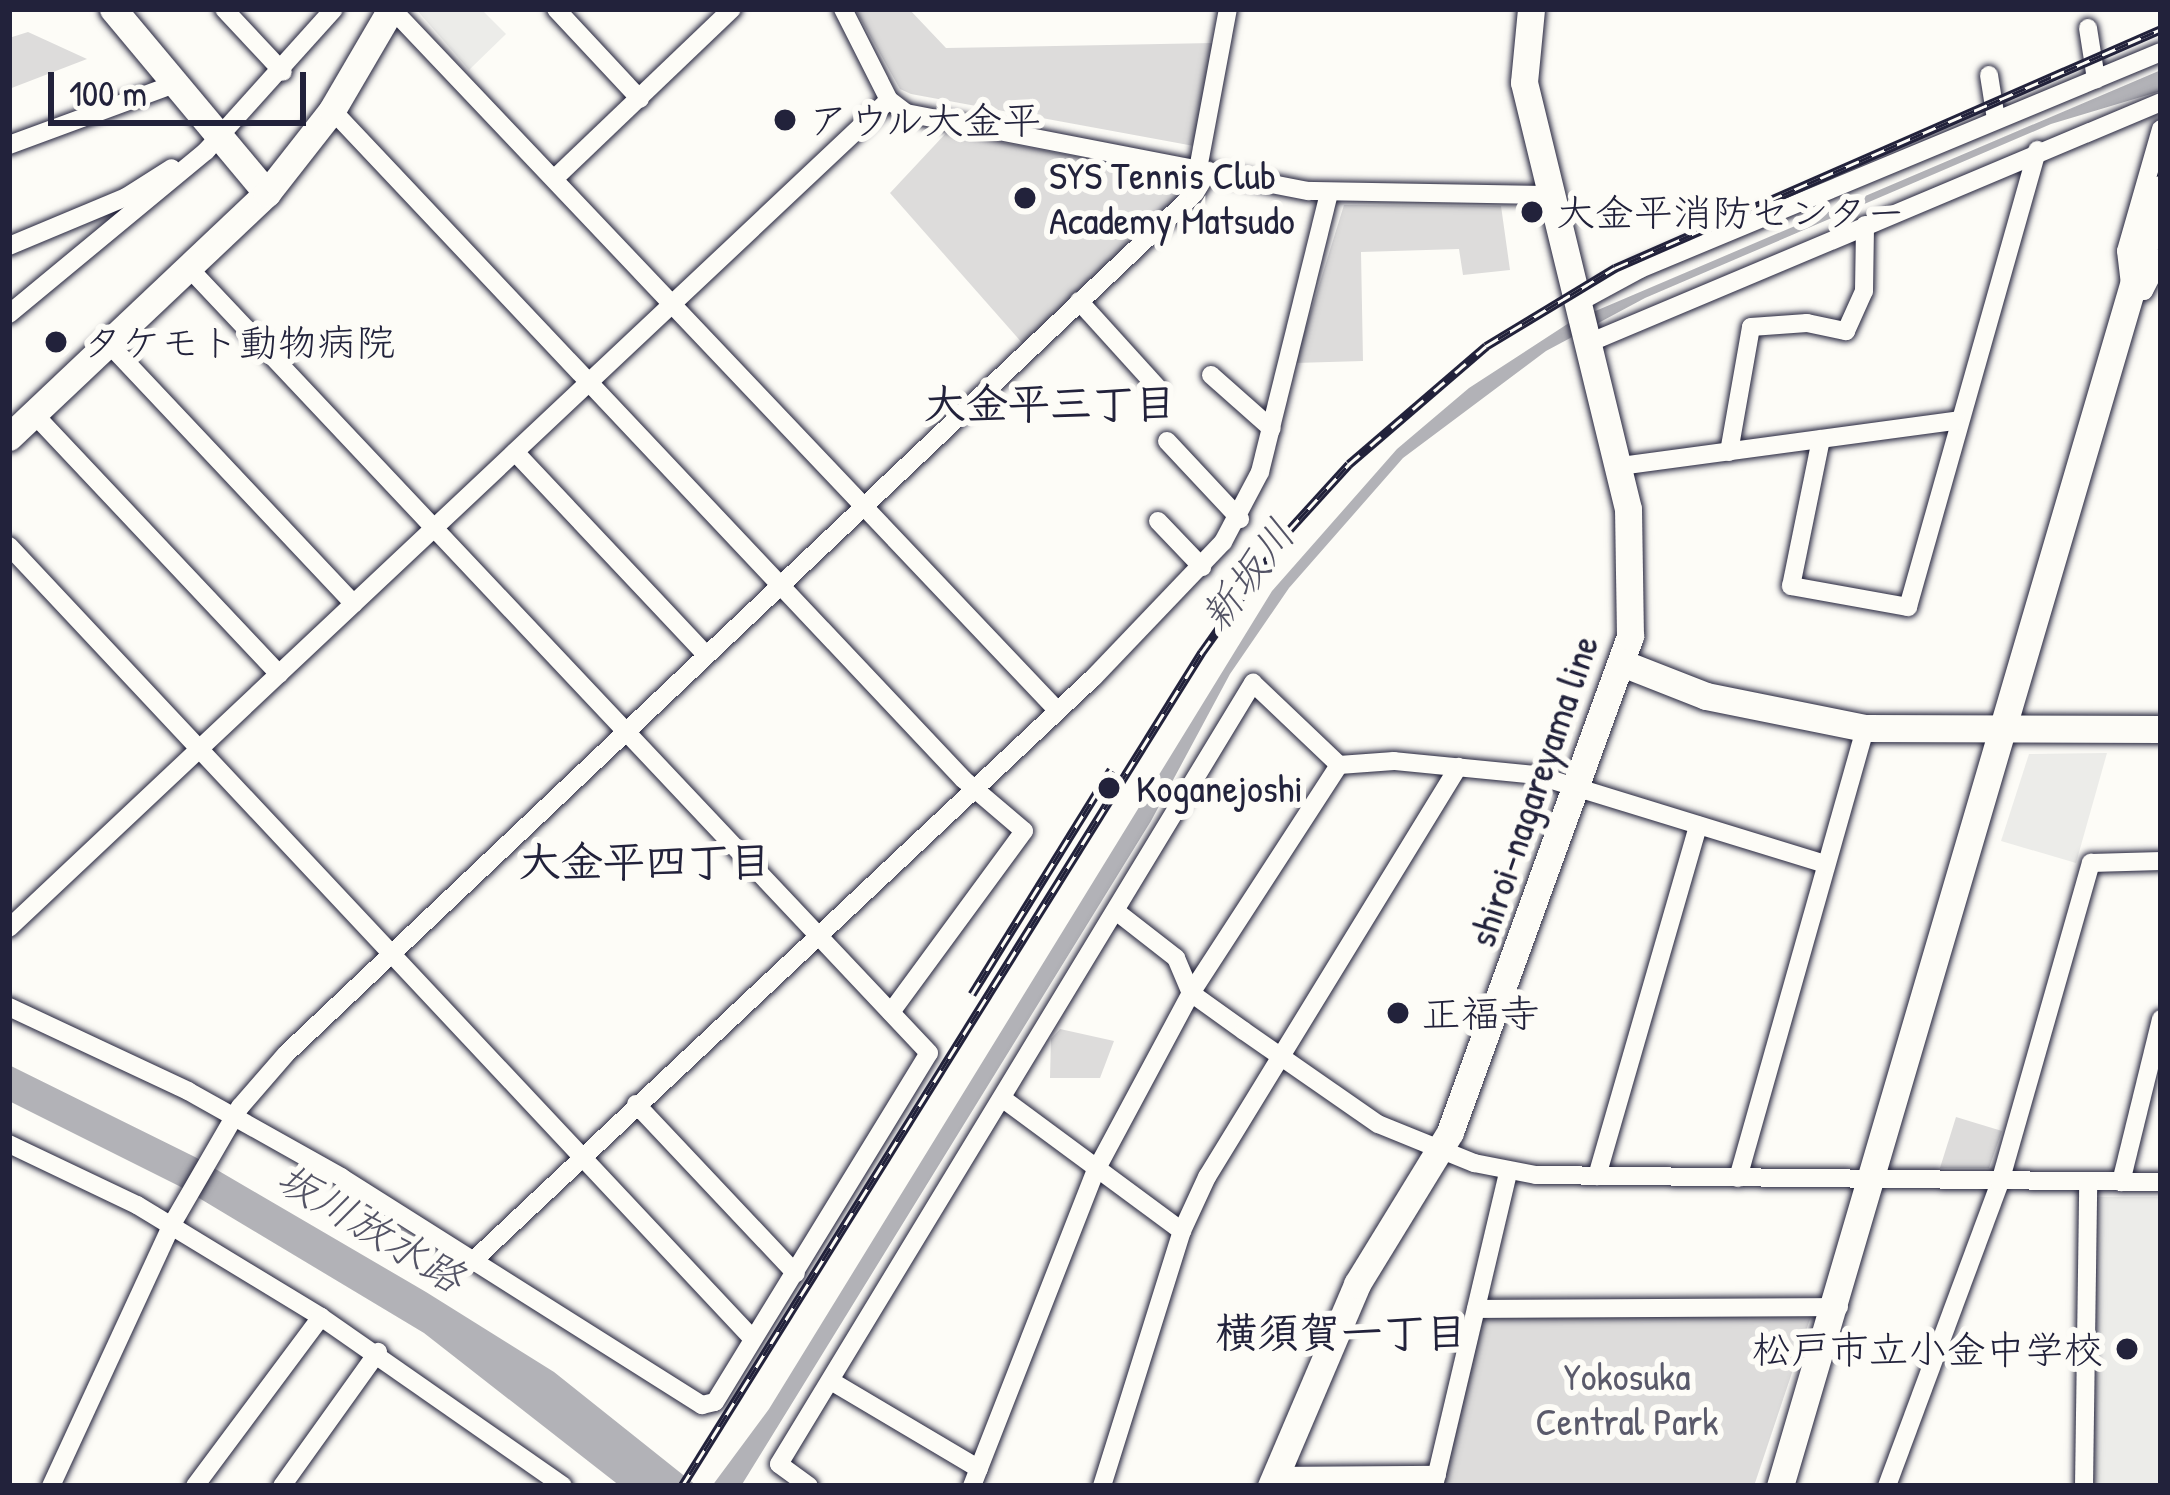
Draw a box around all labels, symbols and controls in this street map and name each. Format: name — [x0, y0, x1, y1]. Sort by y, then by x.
scale bar — [54, 48, 312, 122]
text: 100 m — [69, 68, 147, 117]
place label: アウル大金平 — [809, 97, 1043, 143]
marker: アウル大金平 — [772, 107, 798, 133]
place label: SYS Tennis Club Academy Matsudo — [1049, 153, 1295, 244]
marker: SYS Tennis Club Academy Matsudo — [1012, 185, 1038, 211]
place label: 大金平消防センター — [1556, 189, 1907, 235]
marker: 大金平消防センター — [1519, 199, 1545, 225]
place label: タケモト動物病院 — [83, 319, 395, 365]
marker: タケモト動物病院 — [40, 326, 72, 358]
district label: 大金平三丁目 — [924, 378, 1176, 428]
water label: 新坂川 — [1189, 510, 1305, 640]
street label: shiroi-nagareyama line — [1458, 629, 1608, 953]
place label: Koganejoshi — [1136, 765, 1303, 811]
marker: Koganejoshi — [1093, 772, 1125, 804]
district label: 大金平四丁目 — [519, 836, 771, 886]
place label: 正福寺 — [1422, 990, 1539, 1036]
marker: 正福寺 — [1385, 1000, 1411, 1026]
water label: 坂川放水路 — [268, 1151, 474, 1303]
district label: 横須賀一丁目 — [1215, 1307, 1467, 1357]
place label: 松戸市立小金中学校 — [1752, 1326, 2103, 1372]
marker: 松戸市立小金中学校 — [2114, 1336, 2140, 1362]
park label: Yokosuka Central Park — [1536, 1354, 1718, 1445]

